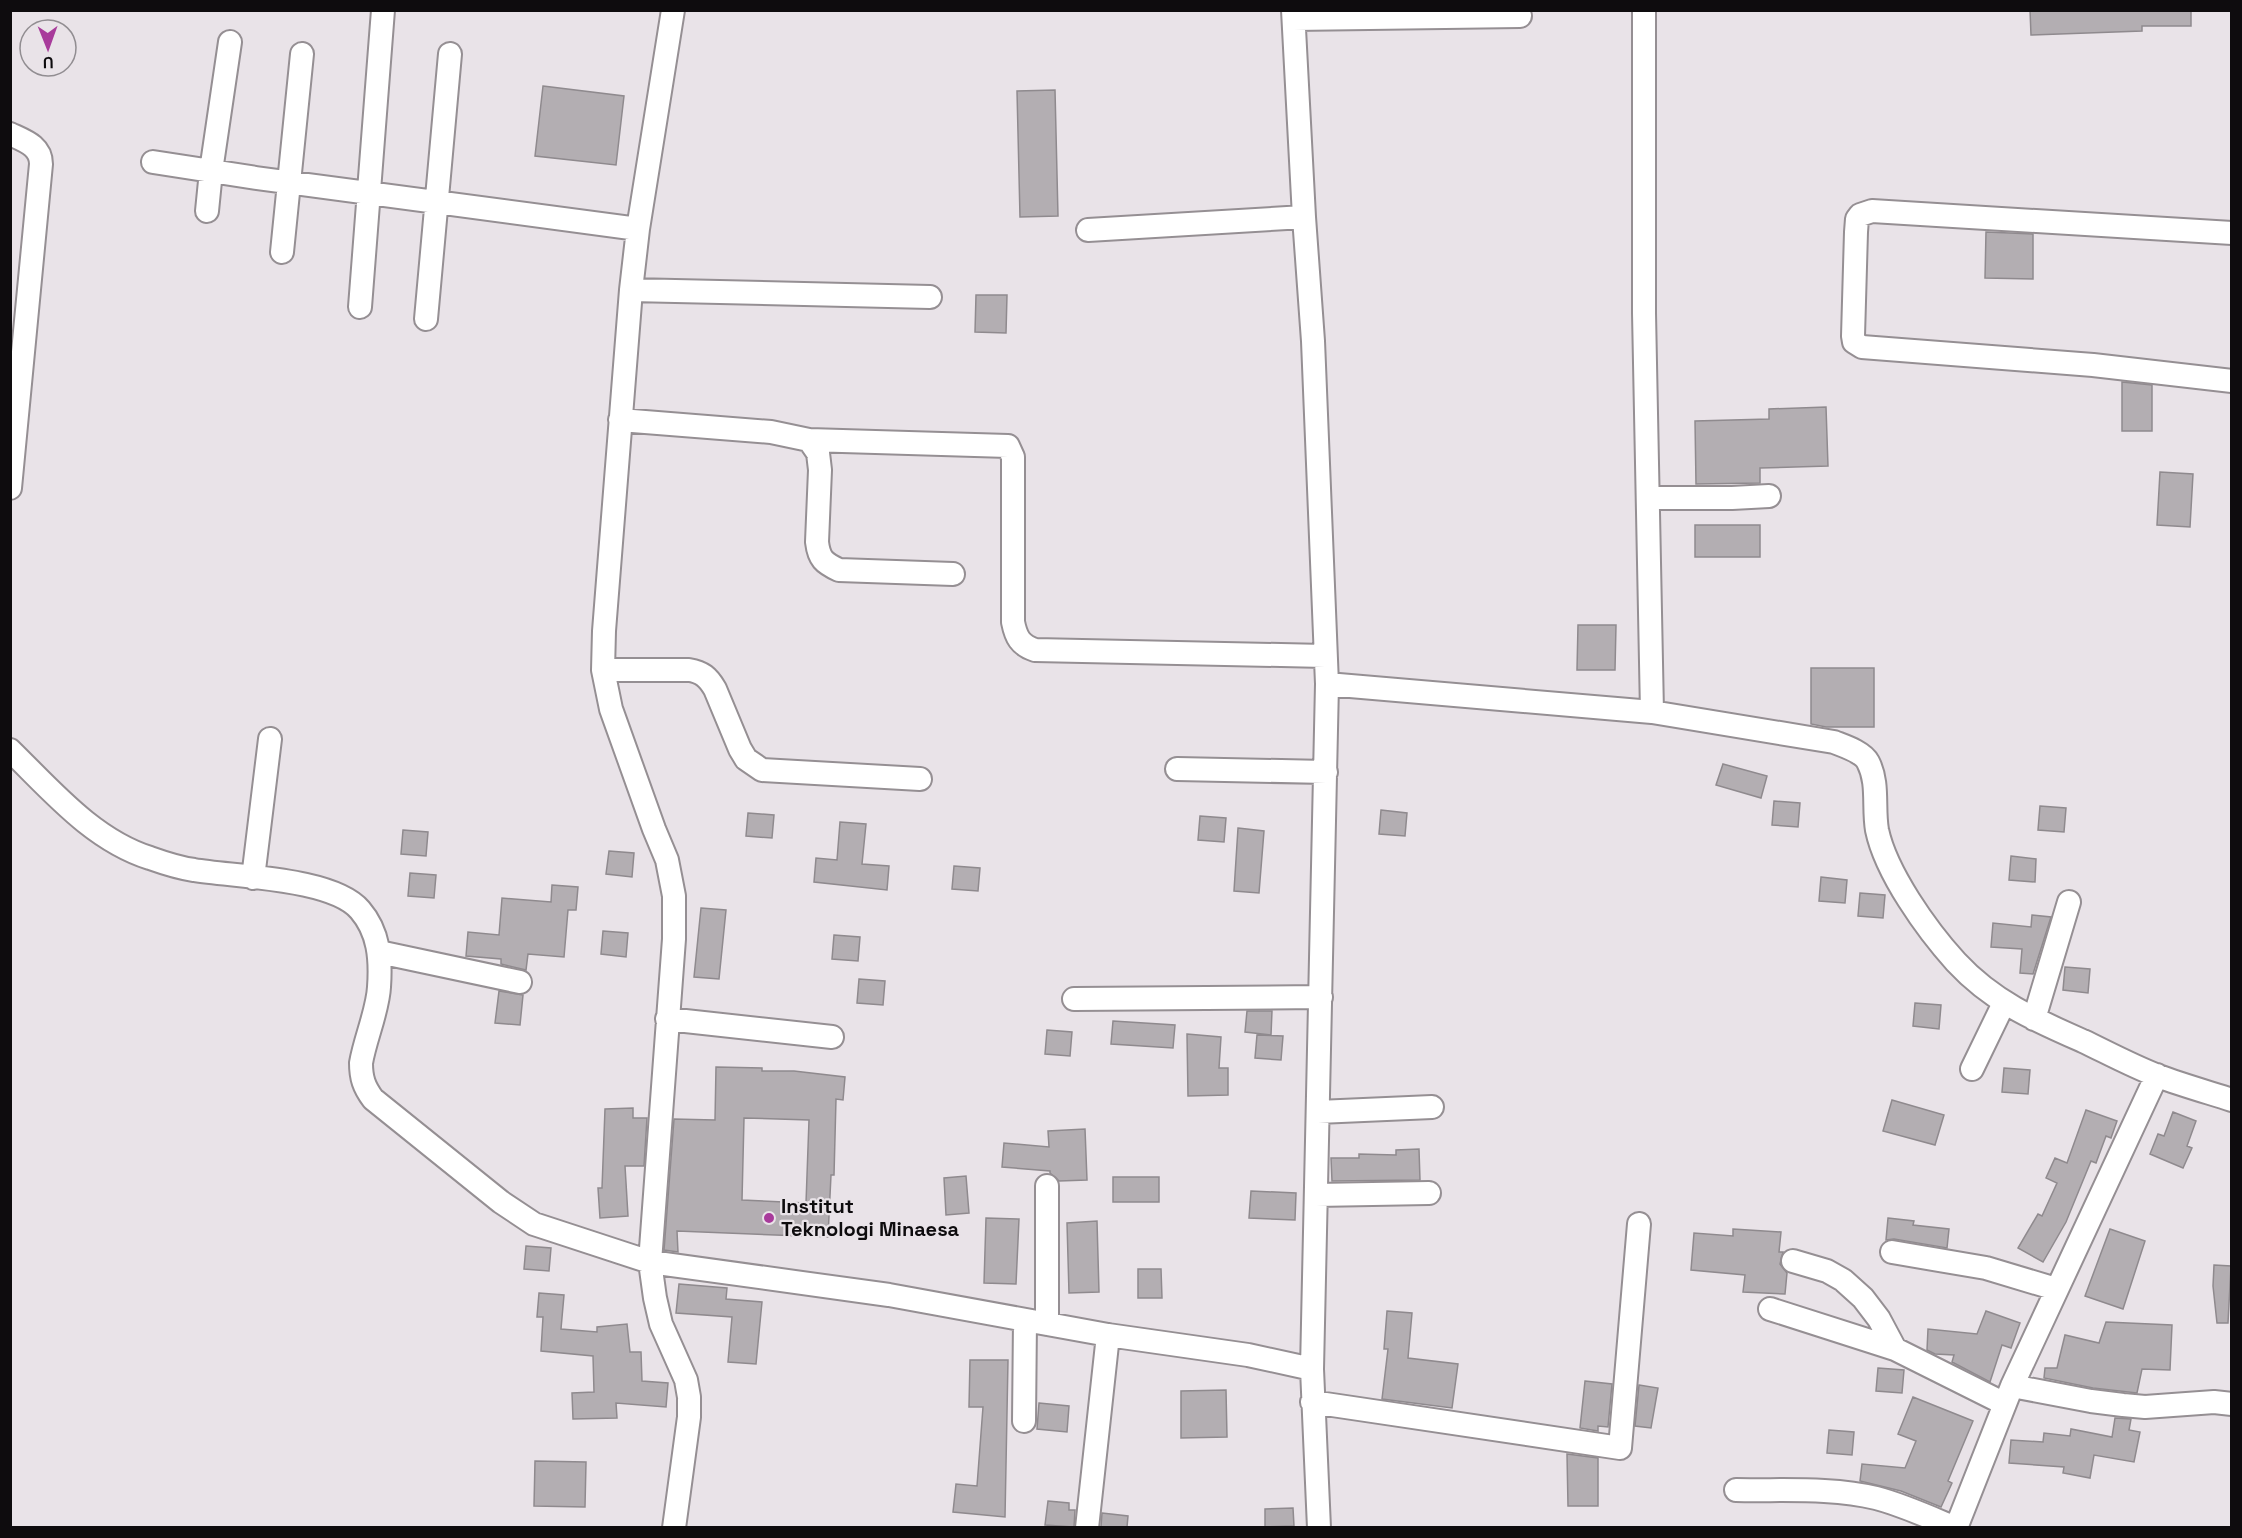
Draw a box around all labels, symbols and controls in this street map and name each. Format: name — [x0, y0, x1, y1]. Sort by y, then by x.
north arrow — [18, 18, 78, 78]
text: U — [43, 52, 54, 73]
place label: Institut Teknologi Minaesa — [781, 1193, 960, 1242]
marker: Institut Teknologi Minaesa — [762, 1211, 776, 1225]

